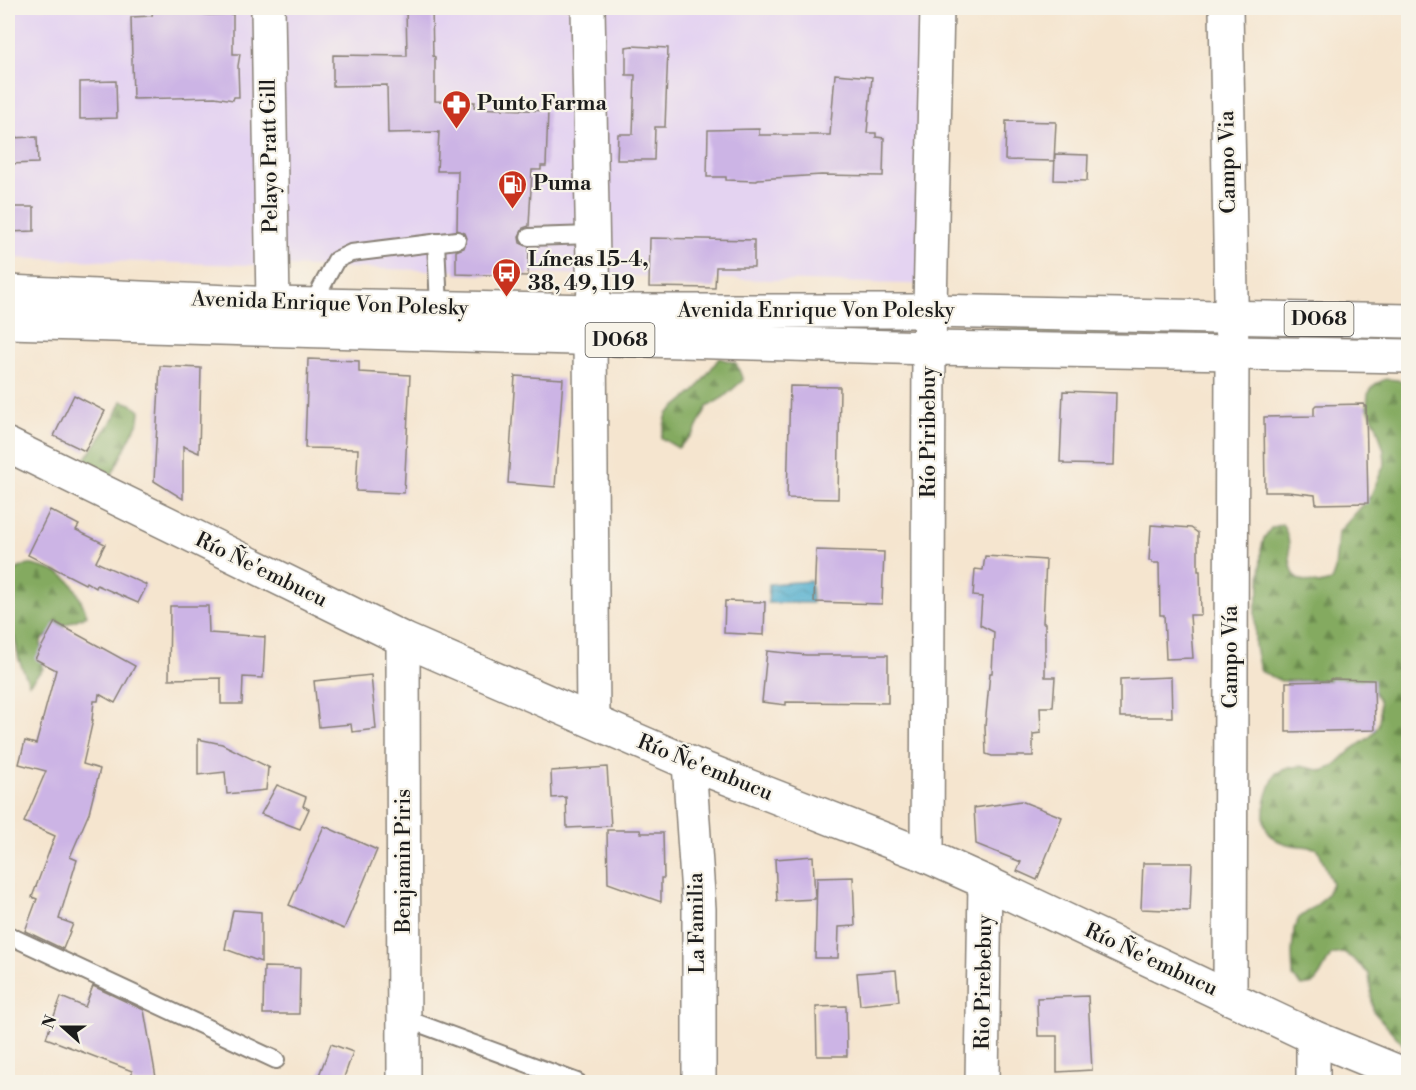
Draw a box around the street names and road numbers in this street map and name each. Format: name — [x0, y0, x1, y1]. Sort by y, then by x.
street label: Pelayo Pratt Gill — [256, 79, 284, 233]
street label: Campo Via — [1214, 110, 1242, 214]
street label: Avenida Enrique Von Polesky — [190, 286, 470, 322]
street label: Avenida Enrique Von Polesky — [676, 298, 955, 324]
road number: D068 — [1284, 302, 1354, 336]
road number: D068 — [586, 323, 654, 357]
street label: Río Piribebuy — [916, 365, 942, 498]
street label: Río Ñe'embucu — [191, 525, 332, 613]
street label: Campo Vía — [1218, 605, 1244, 709]
street label: Río Ñe'embucu — [633, 727, 777, 807]
street label: Benjamin Piris — [391, 789, 417, 934]
street label: La Familia — [683, 872, 711, 974]
street label: Rio Pirebebuy — [970, 913, 998, 1050]
street label: Río Ñe'embucu — [1080, 916, 1223, 1002]

